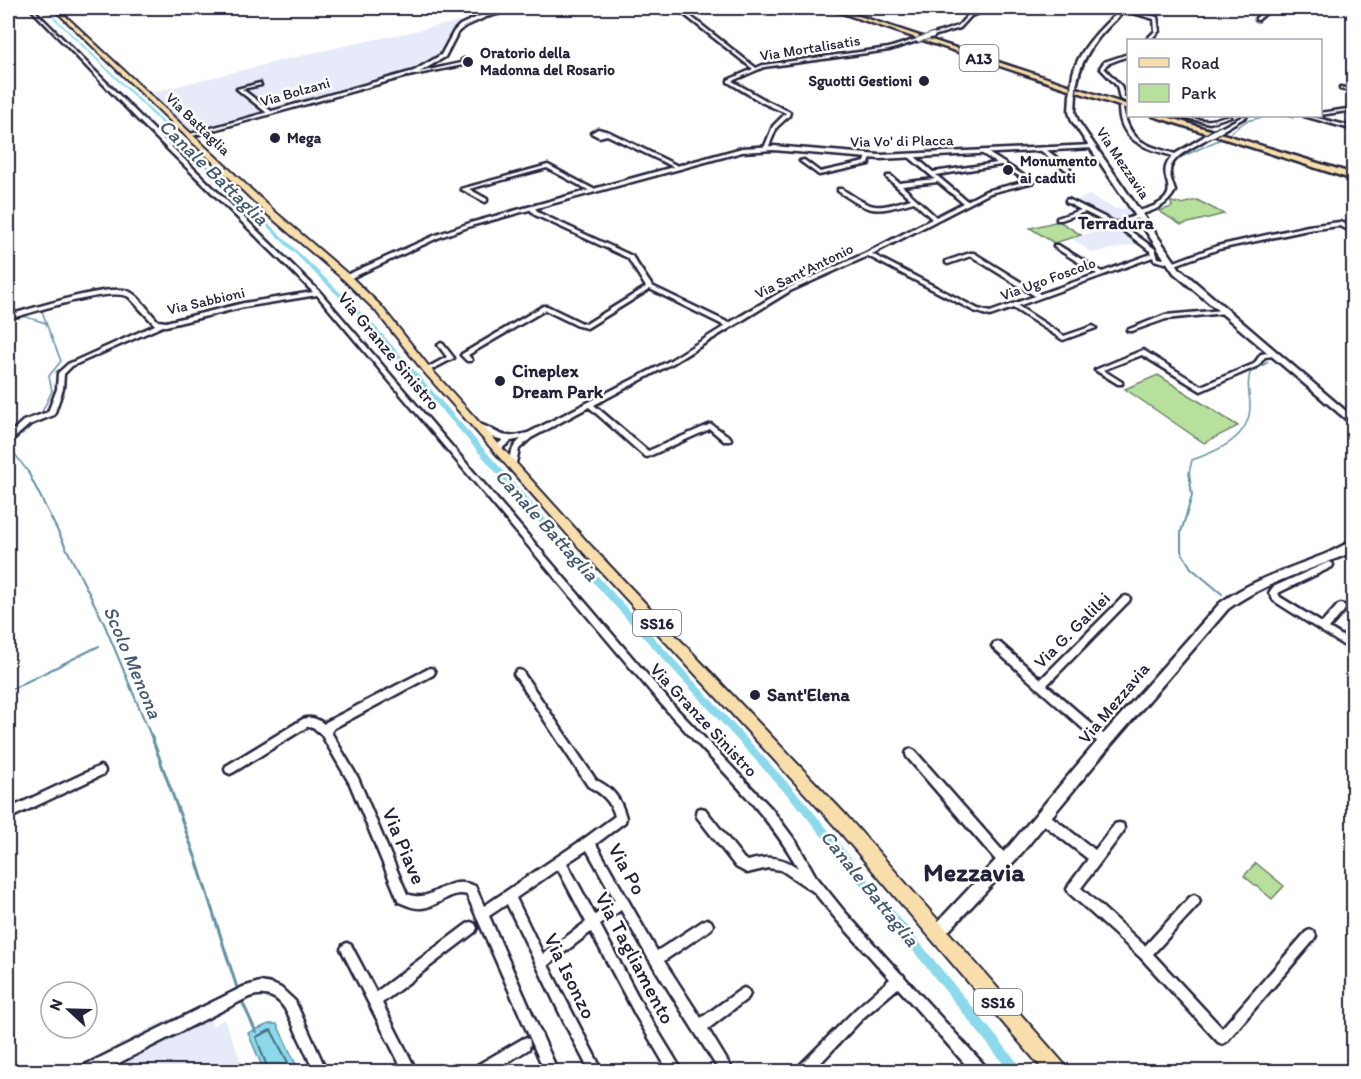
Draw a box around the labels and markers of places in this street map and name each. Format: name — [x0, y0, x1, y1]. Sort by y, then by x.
place label: Oratorio della Madonna del Rosario — [480, 44, 615, 79]
marker: Oratorio della Madonna del Rosario — [461, 55, 475, 69]
place label: Sguotti Gestioni — [808, 72, 912, 91]
marker: Sguotti Gestioni — [917, 74, 931, 88]
place label: Mega — [287, 129, 322, 148]
marker: Mega — [268, 131, 282, 145]
place label: Monumento ai caduti — [1020, 152, 1098, 187]
marker: Monumento ai caduti — [1001, 163, 1015, 177]
place label: Cineplex Dream Park — [512, 360, 604, 403]
marker: Cineplex Dream Park — [493, 374, 507, 388]
place label: Sant'Elena — [767, 684, 851, 706]
marker: Sant'Elena — [748, 688, 762, 702]

